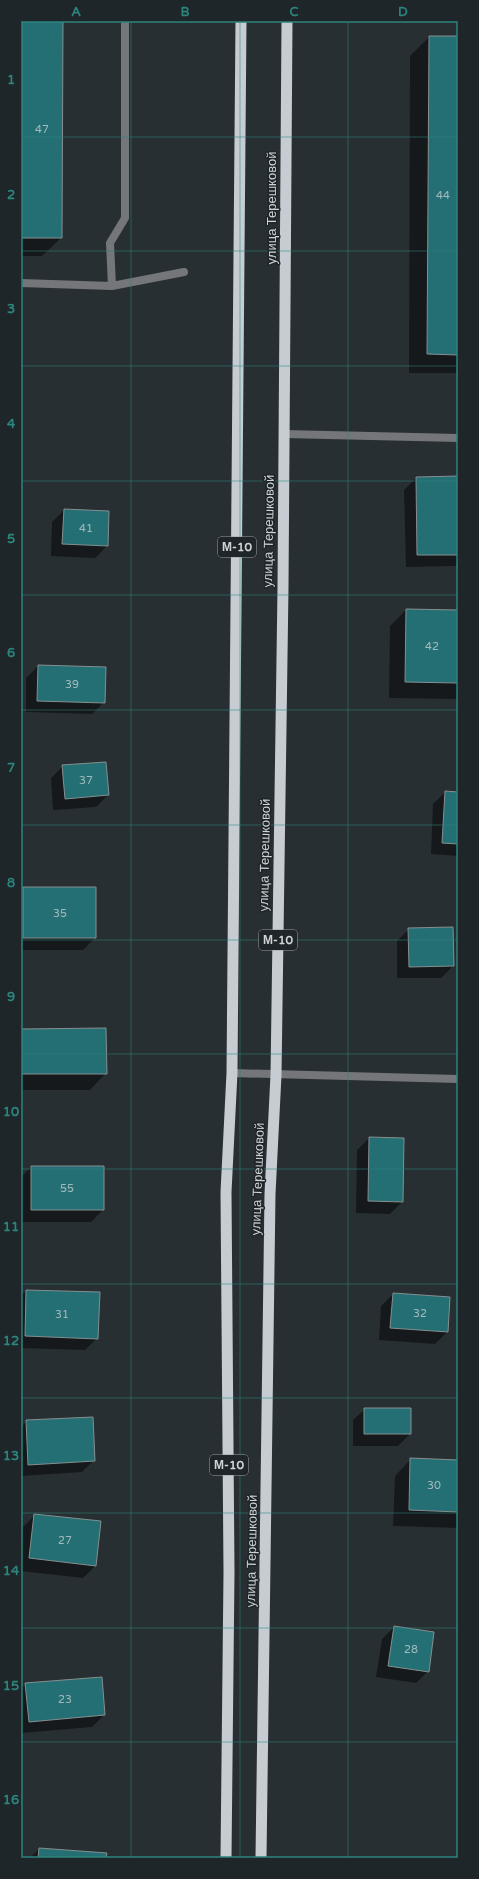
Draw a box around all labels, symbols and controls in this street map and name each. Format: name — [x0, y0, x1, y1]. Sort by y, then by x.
text: A — [71, 4, 81, 20]
text: B — [180, 4, 190, 20]
text: C — [289, 4, 299, 20]
text: D — [398, 4, 408, 20]
text: 1 — [7, 72, 15, 88]
house number: 47 — [35, 123, 49, 136]
street label: улица Терешковой — [264, 152, 280, 264]
text: 2 — [7, 187, 15, 203]
house number: 44 — [436, 189, 450, 202]
text: 3 — [7, 301, 15, 317]
text: 4 — [7, 416, 16, 432]
street label: улица Терешковой — [260, 474, 278, 588]
house number: 41 — [79, 522, 93, 535]
text: 5 — [7, 531, 15, 547]
road number: М-10 — [218, 537, 256, 557]
house number: 42 — [425, 640, 439, 653]
text: 6 — [7, 645, 15, 661]
house number: 39 — [65, 678, 79, 691]
text: 7 — [7, 760, 15, 776]
house number: 37 — [79, 774, 93, 787]
street label: улица Терешковой — [256, 798, 274, 912]
text: 8 — [7, 875, 15, 891]
house number: 35 — [53, 907, 67, 920]
road number: М-10 — [259, 930, 297, 950]
text: 9 — [7, 989, 15, 1005]
text: 10 — [3, 1104, 19, 1120]
street label: улица Терешковой — [248, 1122, 268, 1236]
house number: 55 — [60, 1182, 74, 1195]
text: 11 — [3, 1219, 19, 1235]
house number: 32 — [413, 1307, 427, 1320]
house number: 31 — [55, 1308, 69, 1321]
text: 12 — [3, 1333, 19, 1349]
text: 13 — [3, 1448, 19, 1464]
road number: М-10 — [210, 1455, 248, 1475]
house number: 30 — [427, 1479, 441, 1492]
street label: улица Терешковой — [243, 1494, 261, 1608]
house number: 27 — [58, 1534, 72, 1547]
text: 14 — [3, 1563, 20, 1579]
house number: 28 — [404, 1643, 418, 1656]
text: 15 — [3, 1678, 19, 1694]
house number: 23 — [58, 1693, 72, 1706]
text: 16 — [3, 1792, 19, 1808]

